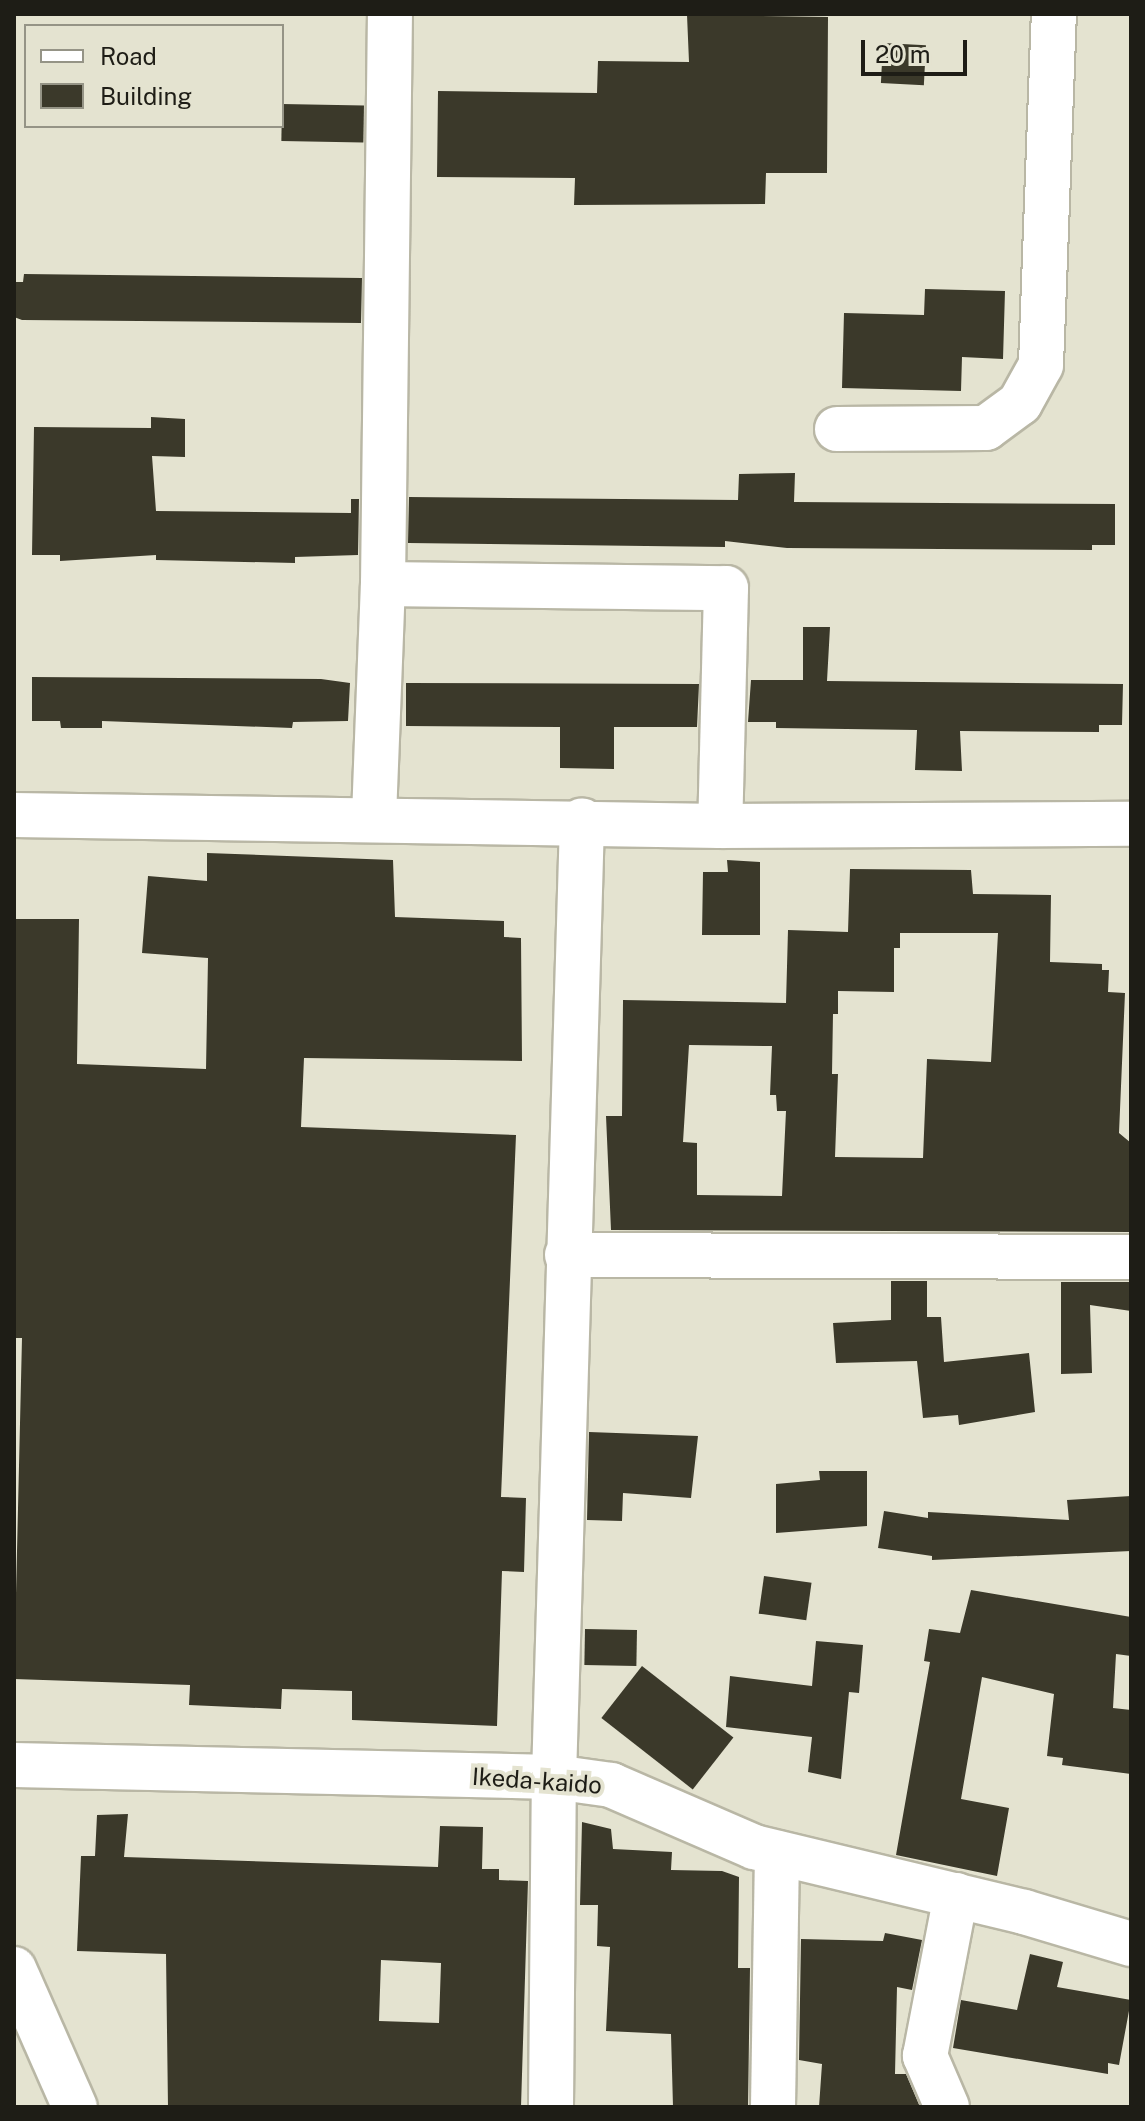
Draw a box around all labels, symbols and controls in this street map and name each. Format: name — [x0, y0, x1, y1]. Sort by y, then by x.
legend — [24, 24, 284, 128]
scale bar — [865, 24, 971, 74]
text: 20 m — [875, 40, 931, 68]
text: Road — [100, 42, 157, 70]
text: Building — [100, 82, 192, 110]
street label: Ikeda-kaido — [471, 1762, 603, 1800]

